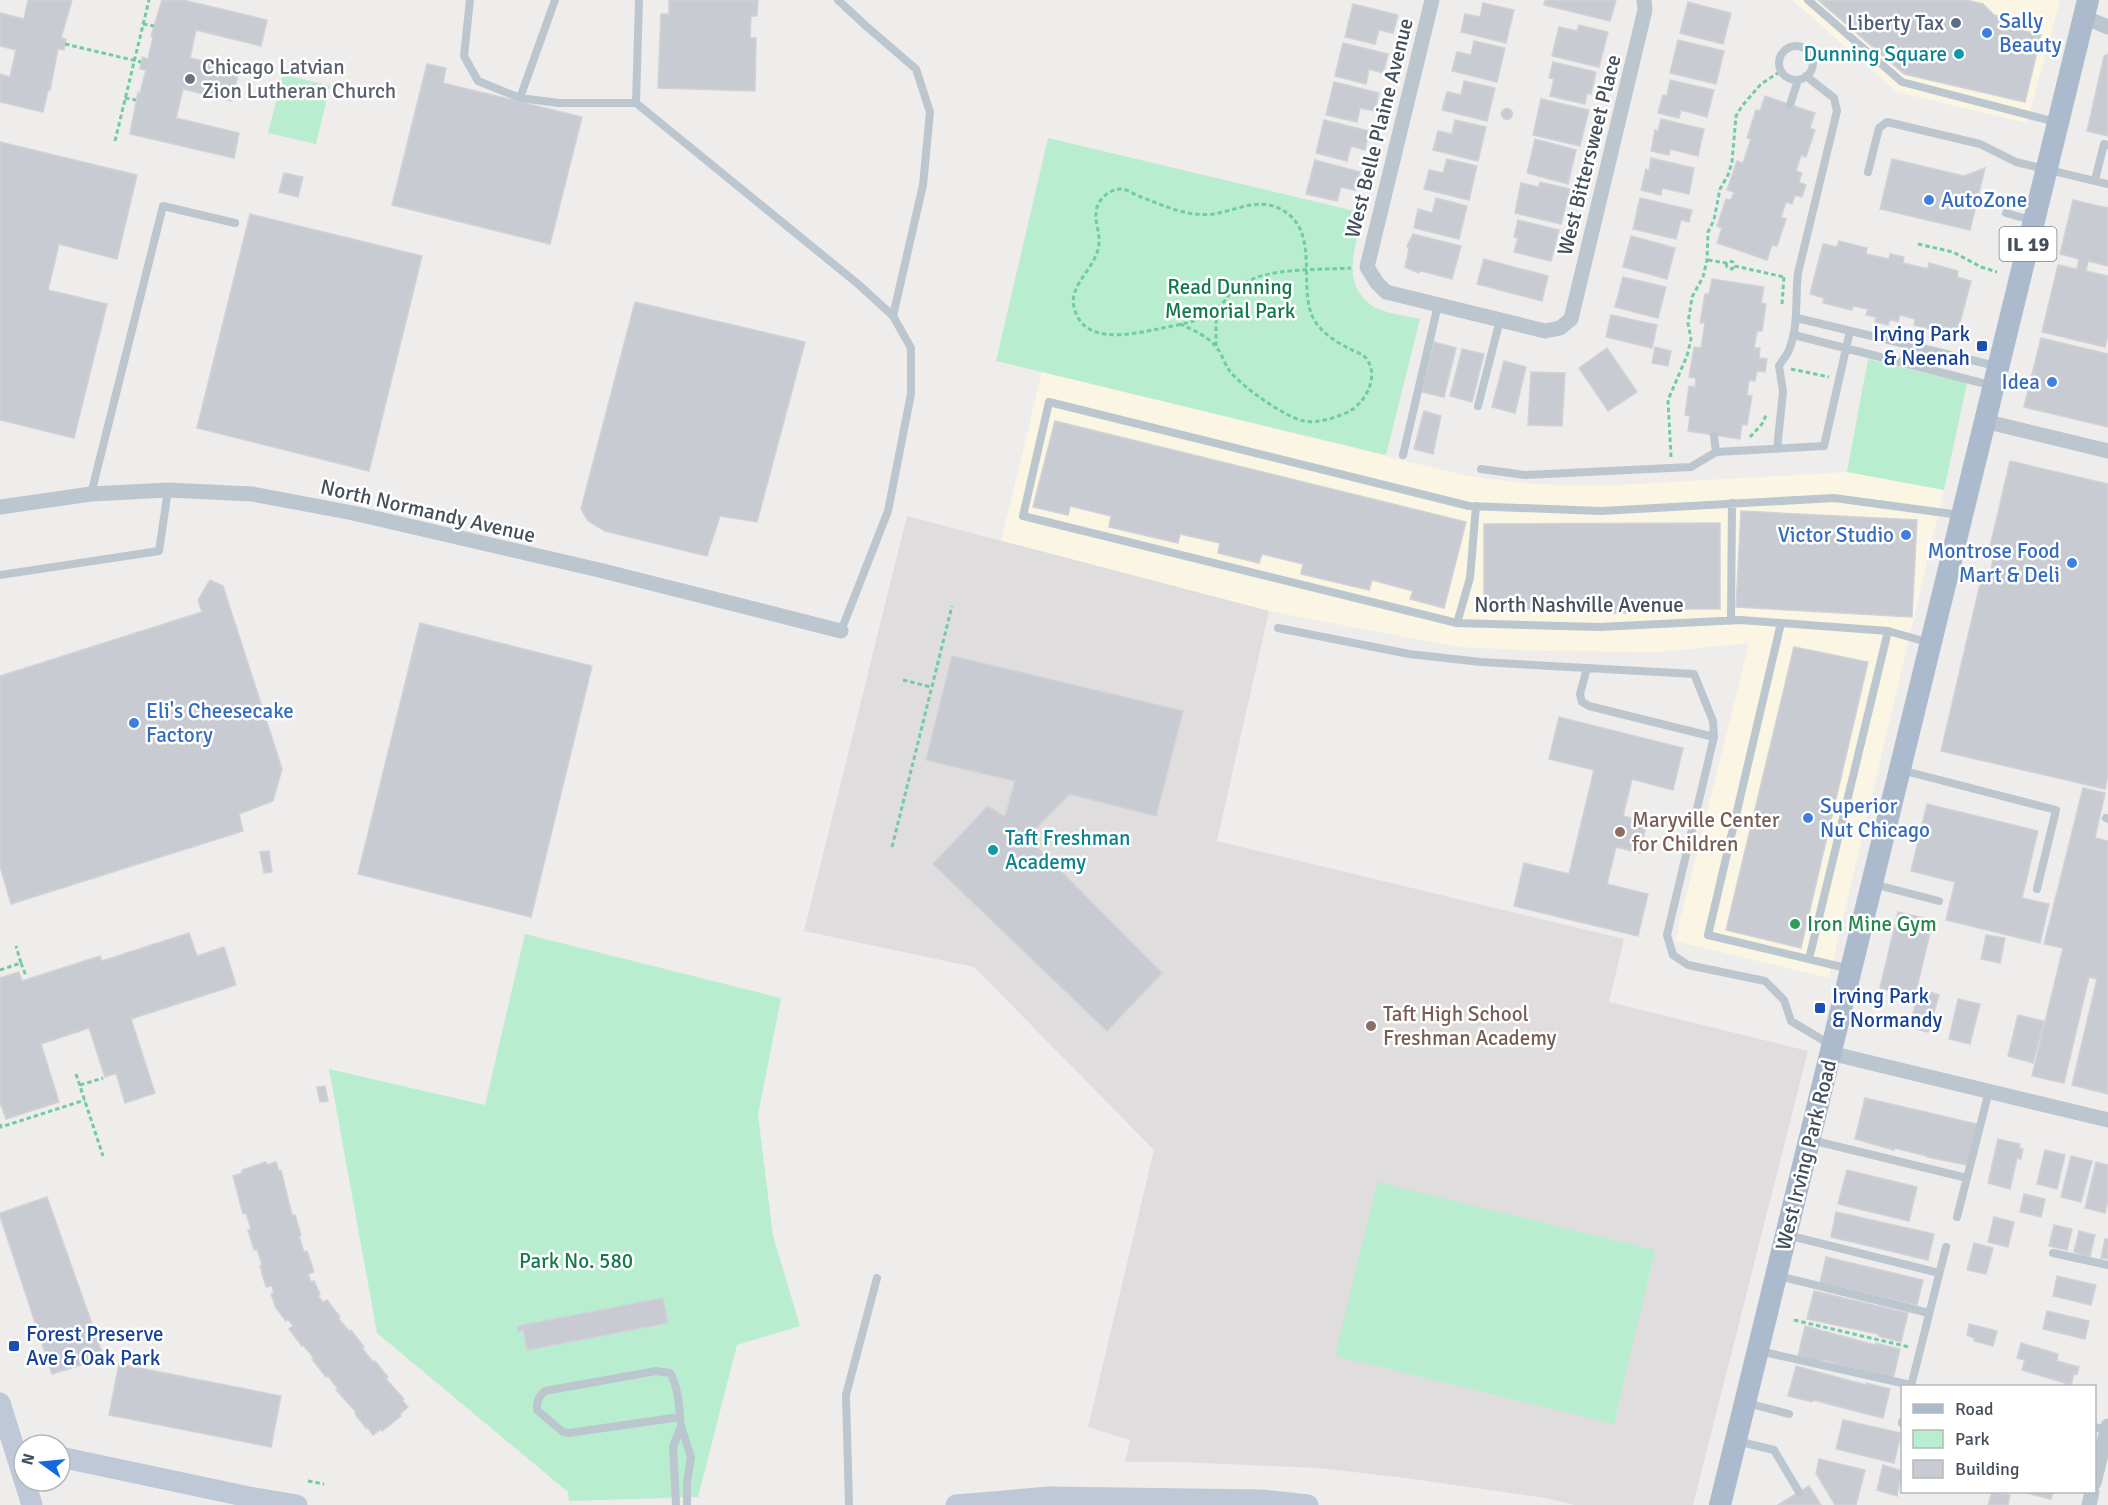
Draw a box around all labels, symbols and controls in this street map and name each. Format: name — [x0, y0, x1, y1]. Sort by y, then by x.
place label: Sally Beauty — [1999, 8, 2062, 58]
place label: Liberty Tax — [1847, 10, 1944, 36]
street label: West Belle Plaine Avenue — [1339, 15, 1419, 241]
marker: Liberty Tax — [1949, 16, 1963, 30]
marker: Sally Beauty — [1980, 26, 1994, 40]
place label: Dunning Square — [1803, 41, 1947, 67]
marker: Dunning Square — [1952, 47, 1966, 61]
street label: West Bittersweet Place — [1551, 52, 1627, 258]
place label: Chicago Latvian Zion Lutheran Church — [202, 54, 396, 104]
marker: Chicago Latvian Zion Lutheran Church — [183, 72, 197, 86]
place label: AutoZone — [1941, 187, 2027, 213]
marker: AutoZone — [1922, 193, 1936, 207]
road number: IL 19 — [2000, 227, 2056, 261]
park label: Read Dunning Memorial Park — [1165, 274, 1296, 324]
place label: Irving Park & Neenah — [1873, 321, 1970, 371]
marker: Irving Park & Neenah — [1975, 339, 1989, 353]
place label: Idea — [2002, 369, 2040, 395]
marker: Idea — [2045, 375, 2059, 389]
street label: North Normandy Avenue — [318, 474, 538, 548]
place label: Victor Studio — [1778, 522, 1894, 548]
marker: Victor Studio — [1899, 528, 1913, 542]
place label: Montrose Food Mart & Deli — [1927, 538, 2060, 588]
marker: Montrose Food Mart & Deli — [2065, 556, 2079, 570]
street label: North Nashville Avenue — [1474, 592, 1684, 618]
place label: Eli's Cheesecake Factory — [146, 698, 294, 748]
marker: Eli's Cheesecake Factory — [127, 716, 141, 730]
place label: Superior Nut Chicago — [1820, 793, 1930, 843]
place label: Maryville Center for Children — [1632, 807, 1780, 857]
marker: Superior Nut Chicago — [1801, 811, 1815, 825]
place label: Taft Freshman Academy — [1005, 825, 1131, 875]
marker: Maryville Center for Children — [1613, 825, 1627, 839]
marker: Taft Freshman Academy — [986, 843, 1000, 857]
place label: Iron Mine Gym — [1807, 911, 1937, 937]
marker: Iron Mine Gym — [1788, 917, 1802, 931]
place label: Irving Park & Normandy — [1832, 983, 1943, 1033]
place label: Taft High School Freshman Academy — [1383, 1001, 1557, 1051]
marker: Irving Park & Normandy — [1813, 1001, 1827, 1015]
marker: Taft High School Freshman Academy — [1364, 1019, 1378, 1033]
street label: West Irving Park Road — [1770, 1057, 1842, 1253]
park label: Park No. 580 — [519, 1248, 633, 1274]
place label: Forest Preserve Ave & Oak Park — [26, 1321, 164, 1371]
marker: Forest Preserve Ave & Oak Park — [7, 1339, 21, 1353]
legend — [1901, 1385, 2096, 1493]
text: Road — [1955, 1398, 1994, 1420]
text: Park — [1955, 1428, 1990, 1450]
north arrow — [12, 1433, 72, 1493]
text: N — [17, 1451, 40, 1467]
text: Building — [1955, 1458, 2019, 1480]

